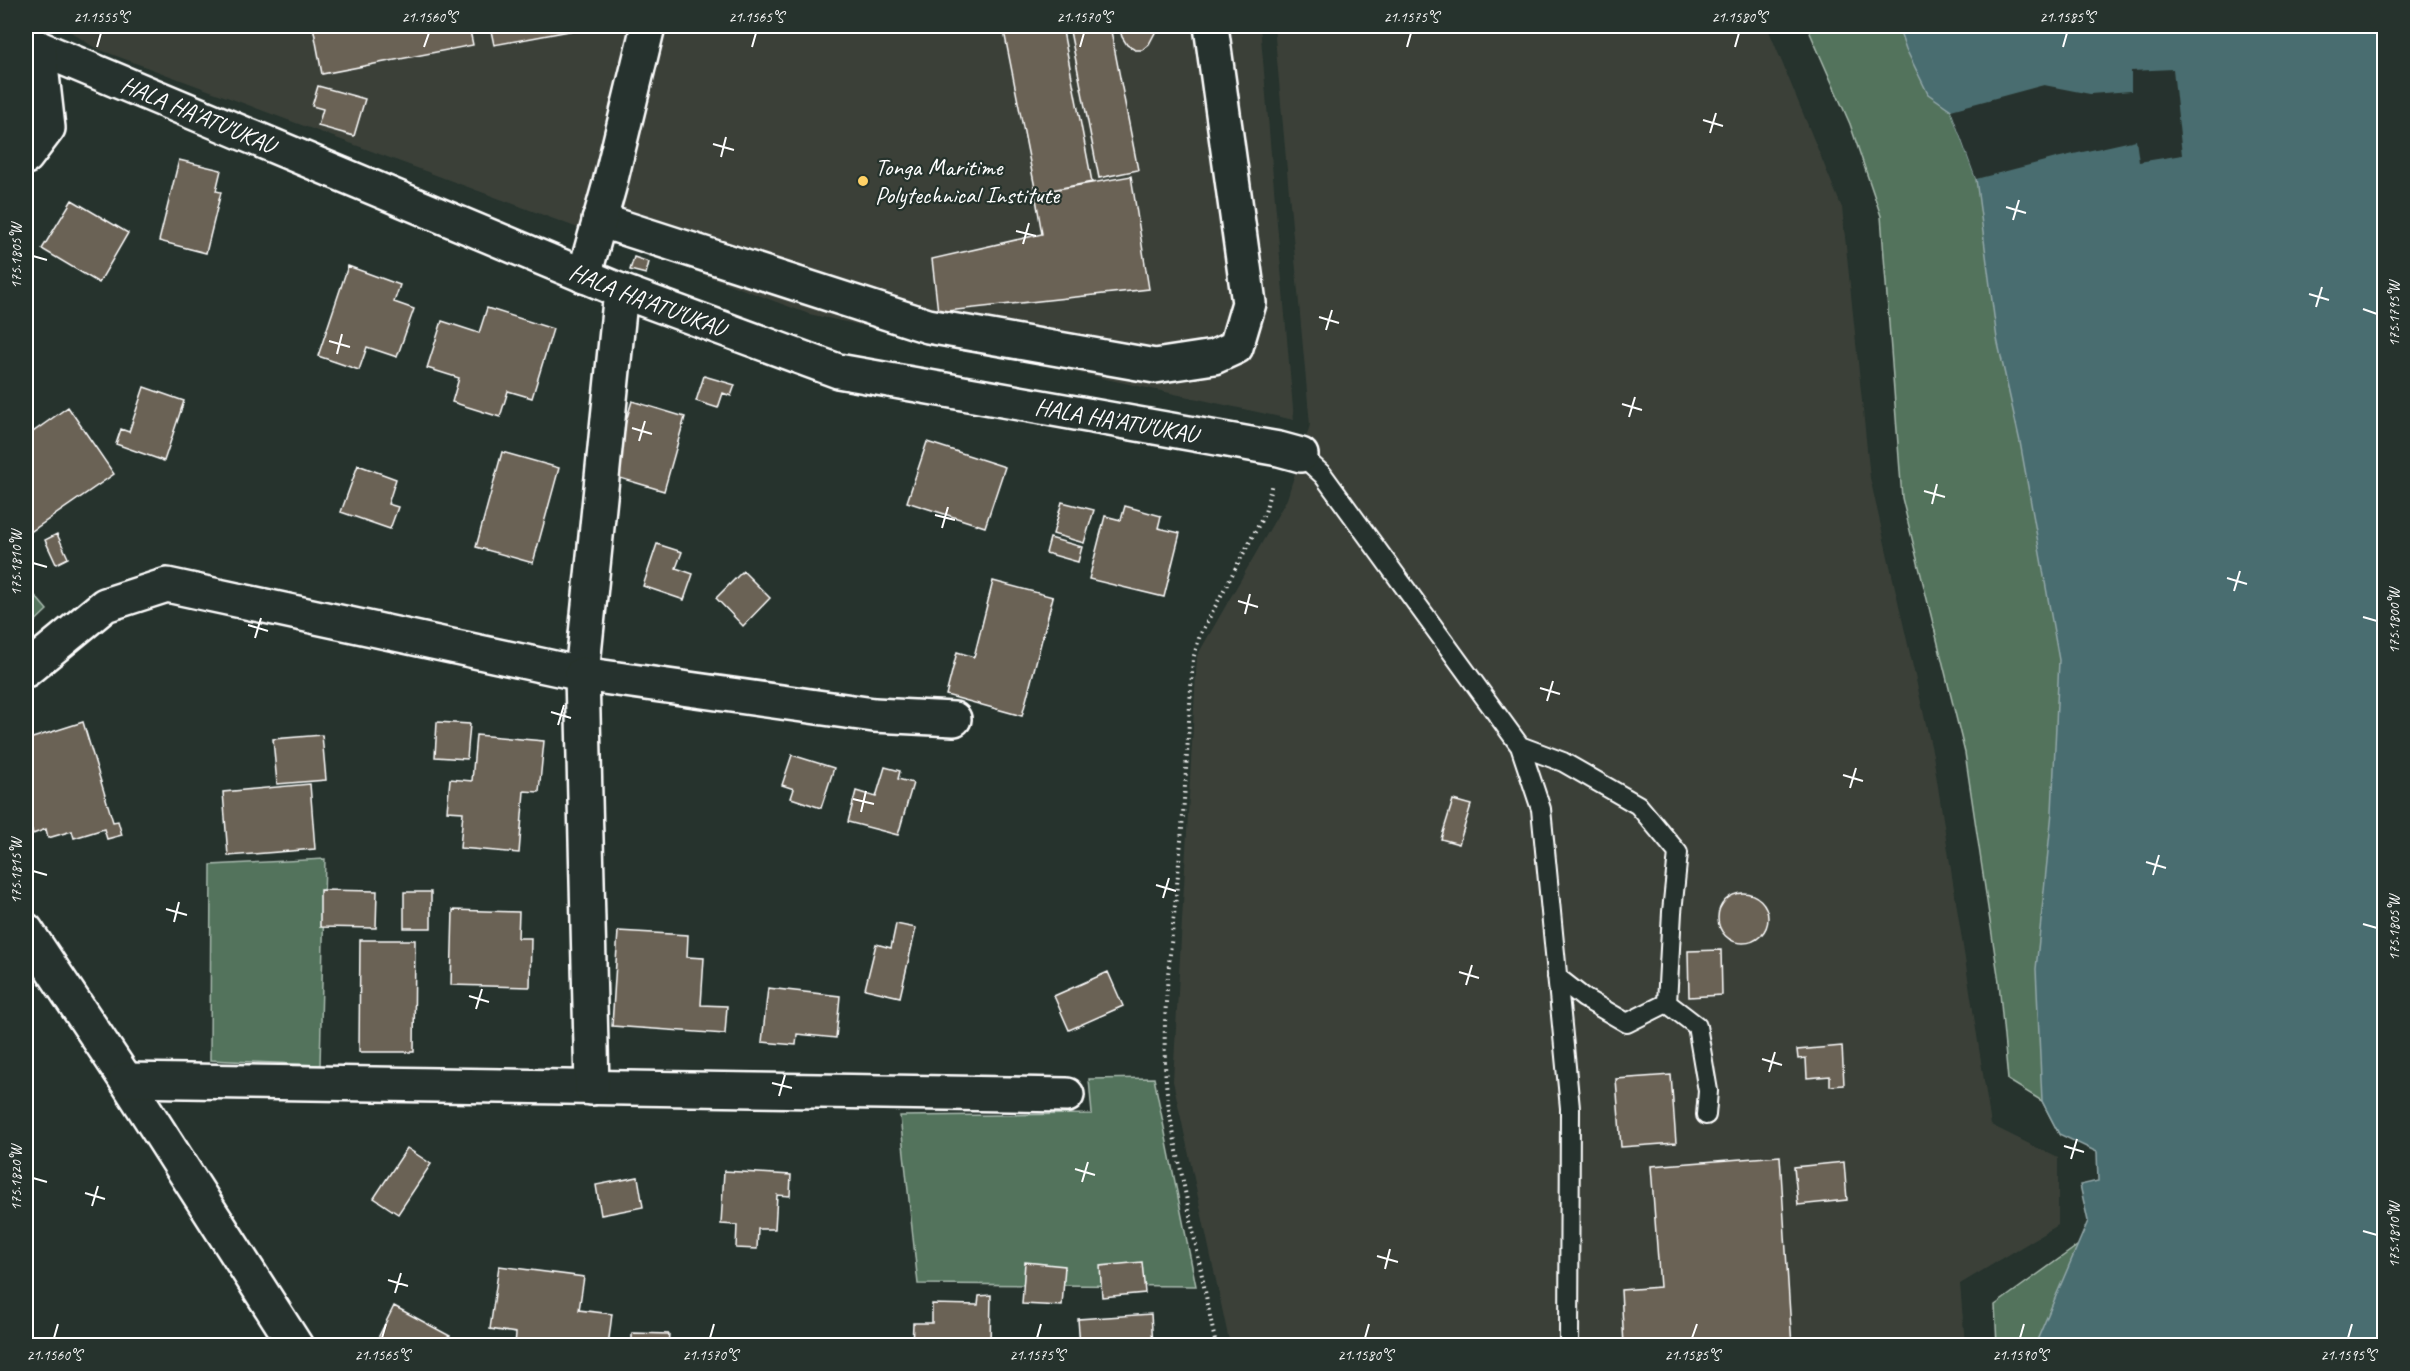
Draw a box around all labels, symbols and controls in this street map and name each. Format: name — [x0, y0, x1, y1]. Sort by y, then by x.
text: 21.1555°S — [73, 8, 131, 27]
text: 21.1560°S — [401, 8, 459, 27]
text: 21.1565°S — [728, 8, 786, 27]
text: 21.1570°S — [1056, 8, 1114, 27]
text: 21.1575°S — [1383, 8, 1441, 27]
text: 21.1580°S — [1711, 8, 1769, 27]
text: 21.1585°S — [2039, 8, 2097, 27]
street label: HALA HA'ATU'UKAU — [117, 69, 283, 161]
place label: Tonga Maritime Polytechnical Institute — [875, 152, 1061, 210]
marker: Tonga Maritime Polytechnical Institute — [856, 174, 870, 188]
text: 175.1805°W — [7, 220, 26, 289]
street label: HALA HA'ATU'UKAU — [565, 256, 733, 344]
text: 175.1795°W — [2385, 278, 2404, 347]
street label: HALA HA'ATU'UKAU — [1033, 391, 1203, 450]
text: 175.1810°W — [7, 527, 26, 596]
text: 175.1800°W — [2385, 585, 2404, 654]
text: 175.1815°W — [7, 835, 26, 904]
text: 175.1805°W — [2385, 892, 2404, 961]
text: 175.1820°W — [7, 1142, 26, 1211]
text: 175.1810°W — [2385, 1199, 2404, 1268]
text: 21.1560°S — [26, 1346, 84, 1365]
text: 21.1565°S — [354, 1346, 412, 1365]
text: 21.1570°S — [682, 1346, 740, 1365]
text: 21.1575°S — [1009, 1346, 1067, 1365]
text: 21.1580°S — [1337, 1346, 1395, 1365]
text: 21.1585°S — [1664, 1346, 1722, 1365]
text: 21.1590°S — [1992, 1346, 2050, 1365]
text: 21.1595°S — [2320, 1346, 2378, 1365]

